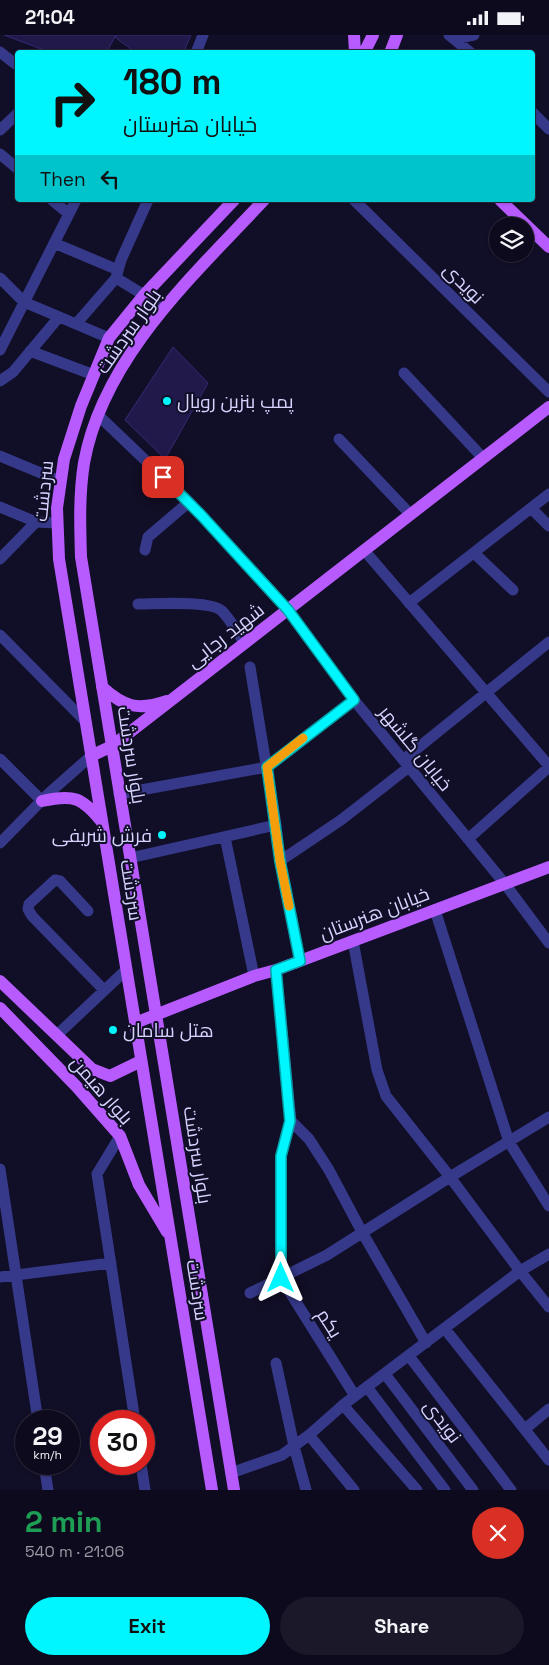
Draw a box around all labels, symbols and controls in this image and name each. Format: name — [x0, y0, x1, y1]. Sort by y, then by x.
text: 21:04 — [25, 5, 75, 30]
text: 180 m — [123, 60, 221, 104]
icon: right — [40, 70, 105, 135]
text: خیابان هنرستان — [123, 110, 257, 138]
icon: left — [96, 165, 124, 193]
text: Then — [40, 167, 86, 192]
map controls — [489, 217, 534, 262]
button: layers — [489, 217, 534, 262]
street label: نویدی — [438, 257, 490, 309]
street label: بلوار سردشت — [90, 284, 167, 379]
place label: پمپ بنزین رویال — [177, 389, 294, 414]
marker: پمپ بنزین رویال — [161, 395, 173, 407]
pin — [142, 456, 184, 498]
street label: سردشت — [28, 459, 59, 523]
icon: arrive — [149, 463, 177, 491]
street label: شهید رجایی — [181, 597, 269, 674]
street label: خیابان گلشهر — [373, 700, 458, 796]
street label: بلوار سردشت — [111, 705, 152, 806]
place label: فرش شریفی — [52, 823, 152, 848]
marker: فرش شریفی — [156, 829, 168, 841]
street label: سردشت — [114, 858, 149, 922]
street label: خیابان هنرستان — [316, 881, 433, 946]
place label: هتل سامان — [123, 1018, 214, 1043]
marker: هتل سامان — [107, 1024, 119, 1036]
street label: بلوار هیمن — [65, 1051, 139, 1130]
street label: بلوار سردشت — [177, 1105, 218, 1206]
position arrow — [254, 1251, 306, 1303]
street label: سردشت — [180, 1258, 215, 1322]
street label: یکم — [310, 1304, 348, 1343]
street label: نویدی — [418, 1394, 467, 1448]
speed limit sign: 30 — [90, 1410, 155, 1475]
text: 29 — [32, 1420, 63, 1452]
text: km/h — [33, 1447, 62, 1463]
text: 2 min — [25, 1502, 103, 1541]
button: close — [472, 1507, 524, 1559]
text: 540 m · 21:06 — [25, 1541, 124, 1562]
button: Exit — [25, 1597, 270, 1655]
button: Share — [280, 1597, 524, 1655]

